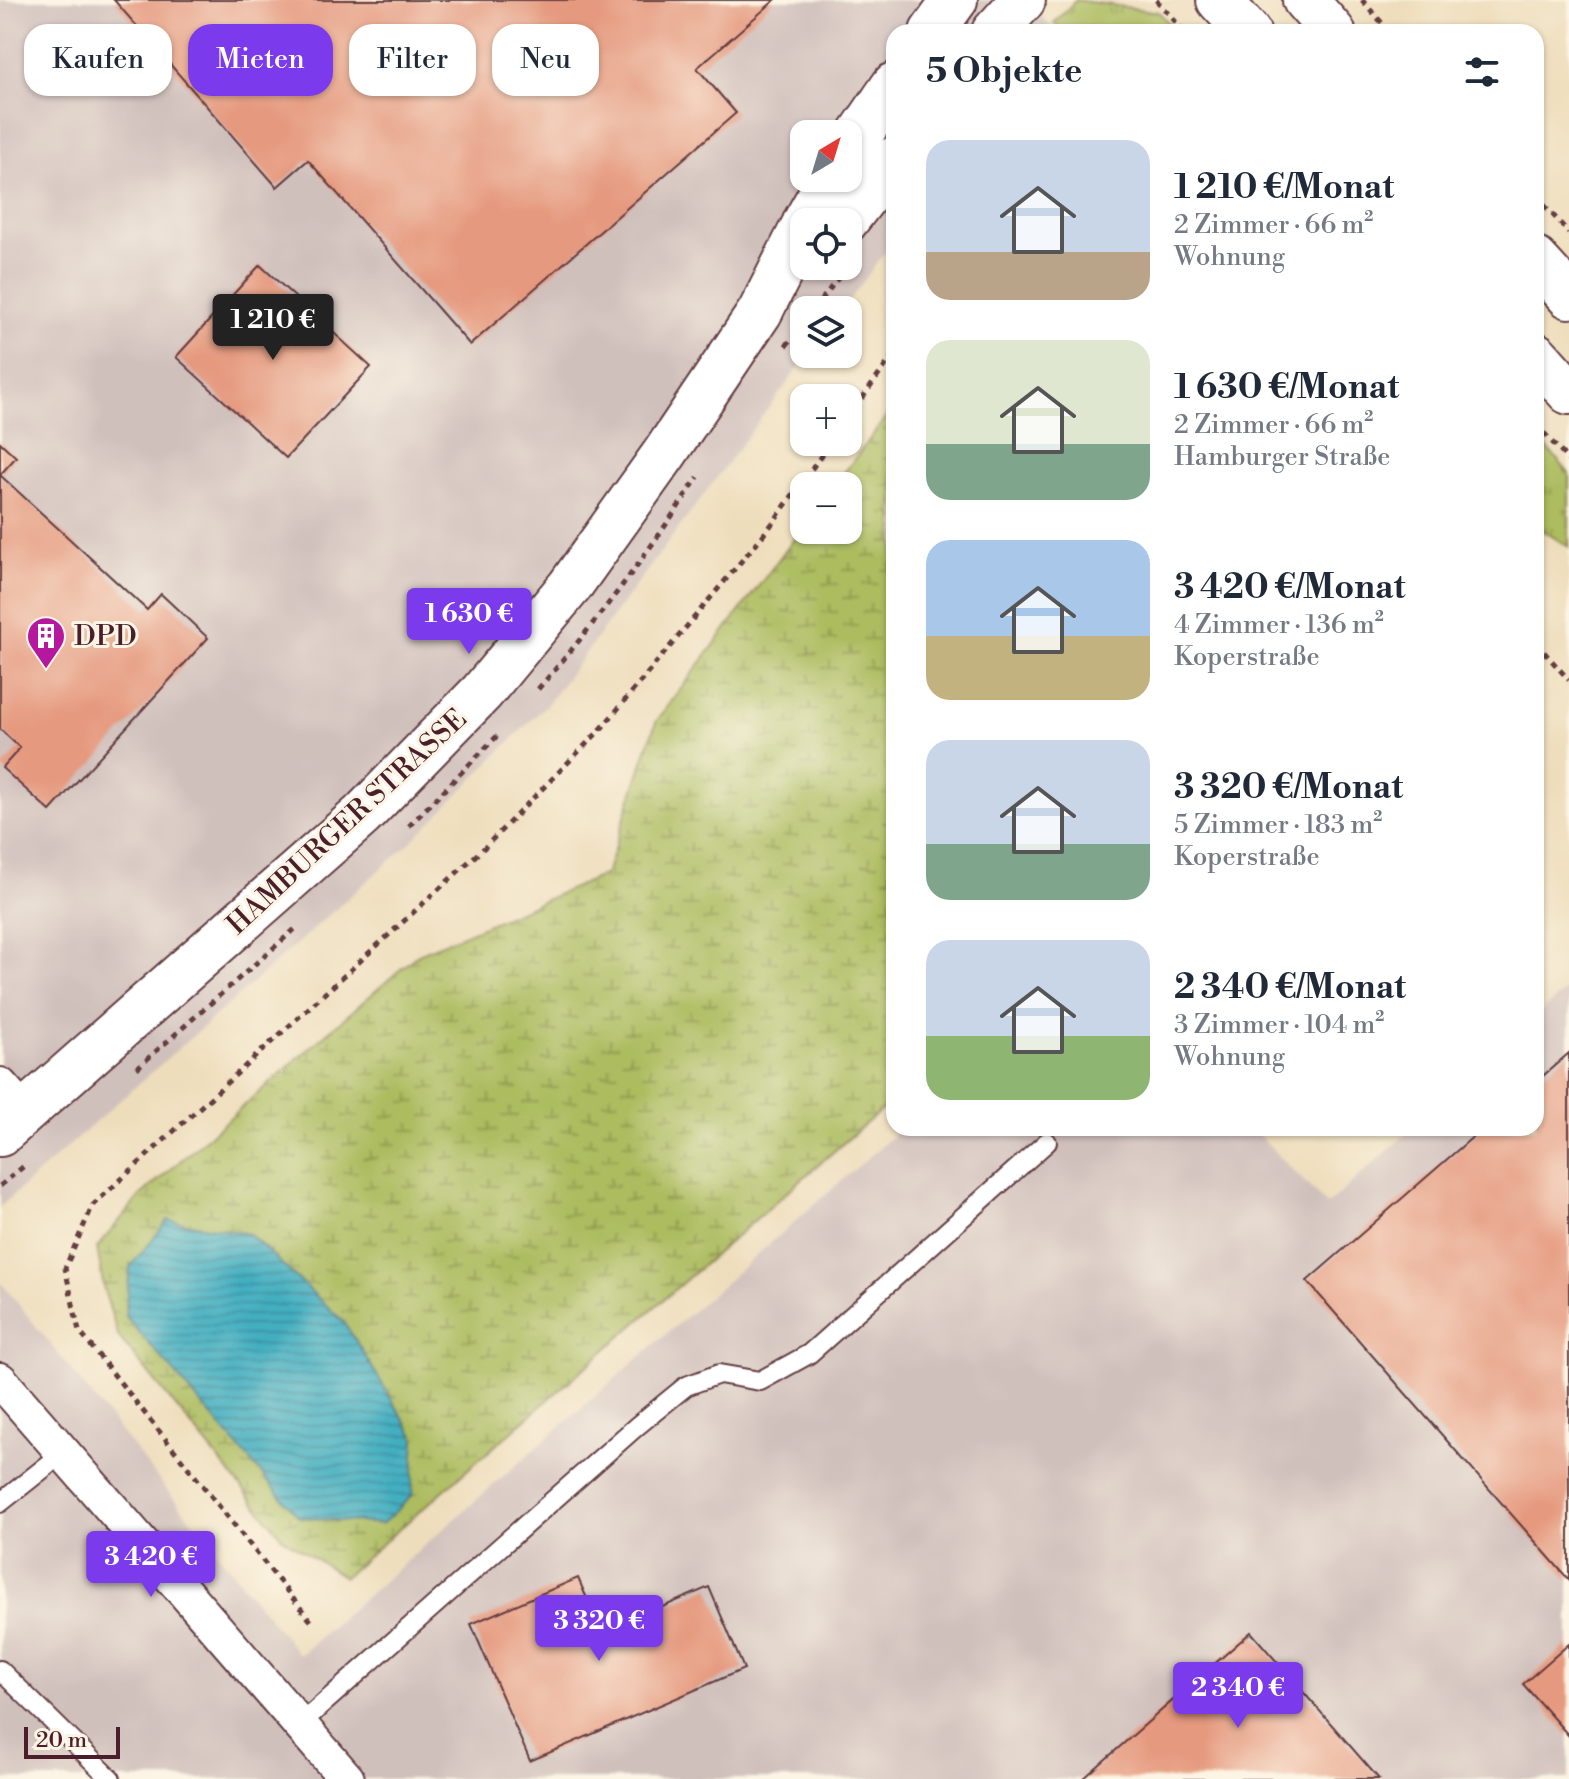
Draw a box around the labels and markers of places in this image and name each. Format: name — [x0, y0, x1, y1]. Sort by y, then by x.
pin: 1 210 € — [199, 294, 347, 362]
pin: 1 630 € — [395, 588, 543, 656]
building icon: DPD — [25, 615, 67, 670]
place label: DPD — [74, 619, 137, 654]
pin: 3 420 € — [77, 1531, 225, 1599]
pin: 3 320 € — [525, 1595, 673, 1663]
pin: 2 340 € — [1164, 1662, 1312, 1730]

